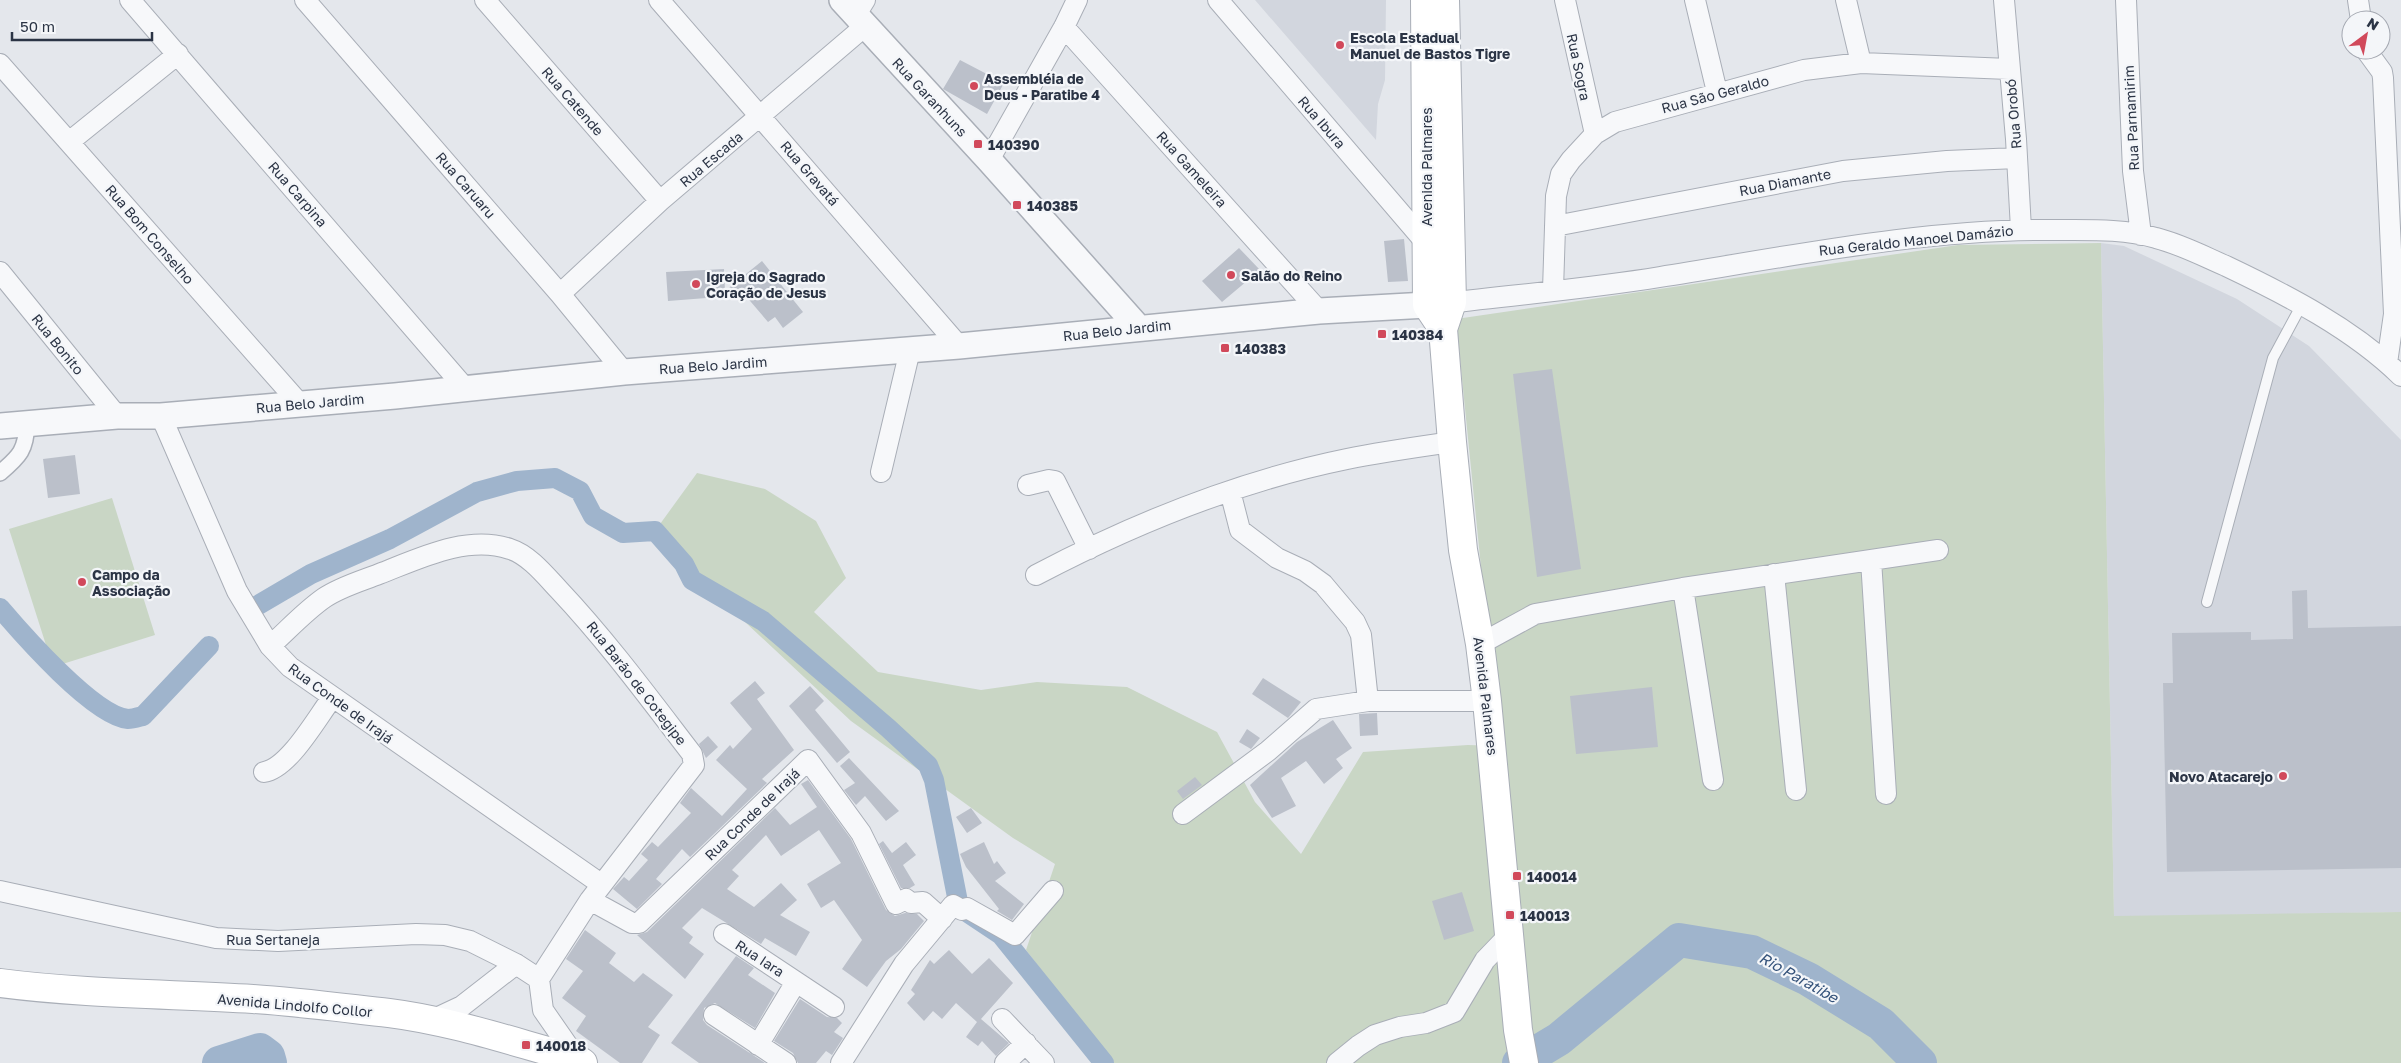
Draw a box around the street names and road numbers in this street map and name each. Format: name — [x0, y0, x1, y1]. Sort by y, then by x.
street label: Rua Sogra — [1564, 32, 1594, 102]
street label: Rua Garanhuns — [889, 54, 971, 140]
street label: Rua Catende — [539, 63, 607, 139]
street label: Rua Parnamirim — [2120, 65, 2142, 171]
street label: Rua São Geraldo — [1659, 71, 1771, 117]
street label: Rua Orobó — [2001, 78, 2025, 150]
street label: Rua Ibura — [1295, 92, 1349, 152]
street label: Avenida Palmares — [1418, 107, 1435, 227]
street label: Rua Gameleira — [1153, 127, 1231, 211]
street label: Rua Escada — [676, 128, 746, 190]
street label: Rua Gravatá — [777, 137, 843, 209]
street label: Rua Caruaru — [433, 148, 499, 222]
street label: Rua Carpina — [265, 158, 331, 230]
street label: Rua Diamante — [1738, 165, 1832, 199]
street label: Rua Bom Conselho — [102, 181, 198, 287]
street label: Rua Geraldo Manoel Damázio — [1818, 221, 2014, 259]
street label: Rua Bonito — [28, 310, 88, 378]
street label: Rua Belo Jardim — [1062, 316, 1172, 344]
street label: Rua Belo Jardim — [658, 353, 768, 377]
street label: Rua Belo Jardim — [255, 390, 365, 416]
street label: Rua Barão de Cotegipe — [583, 618, 691, 748]
street label: Avenida Palmares — [1470, 636, 1502, 756]
street label: Rua Conde de Irajá — [285, 659, 397, 747]
street label: Rua Conde de Irajá — [701, 764, 803, 864]
street label: Rua Sertaneja — [226, 931, 320, 948]
street label: Rua Iara — [732, 936, 788, 980]
street label: Avenida Lindolfo Collor — [217, 990, 374, 1020]

